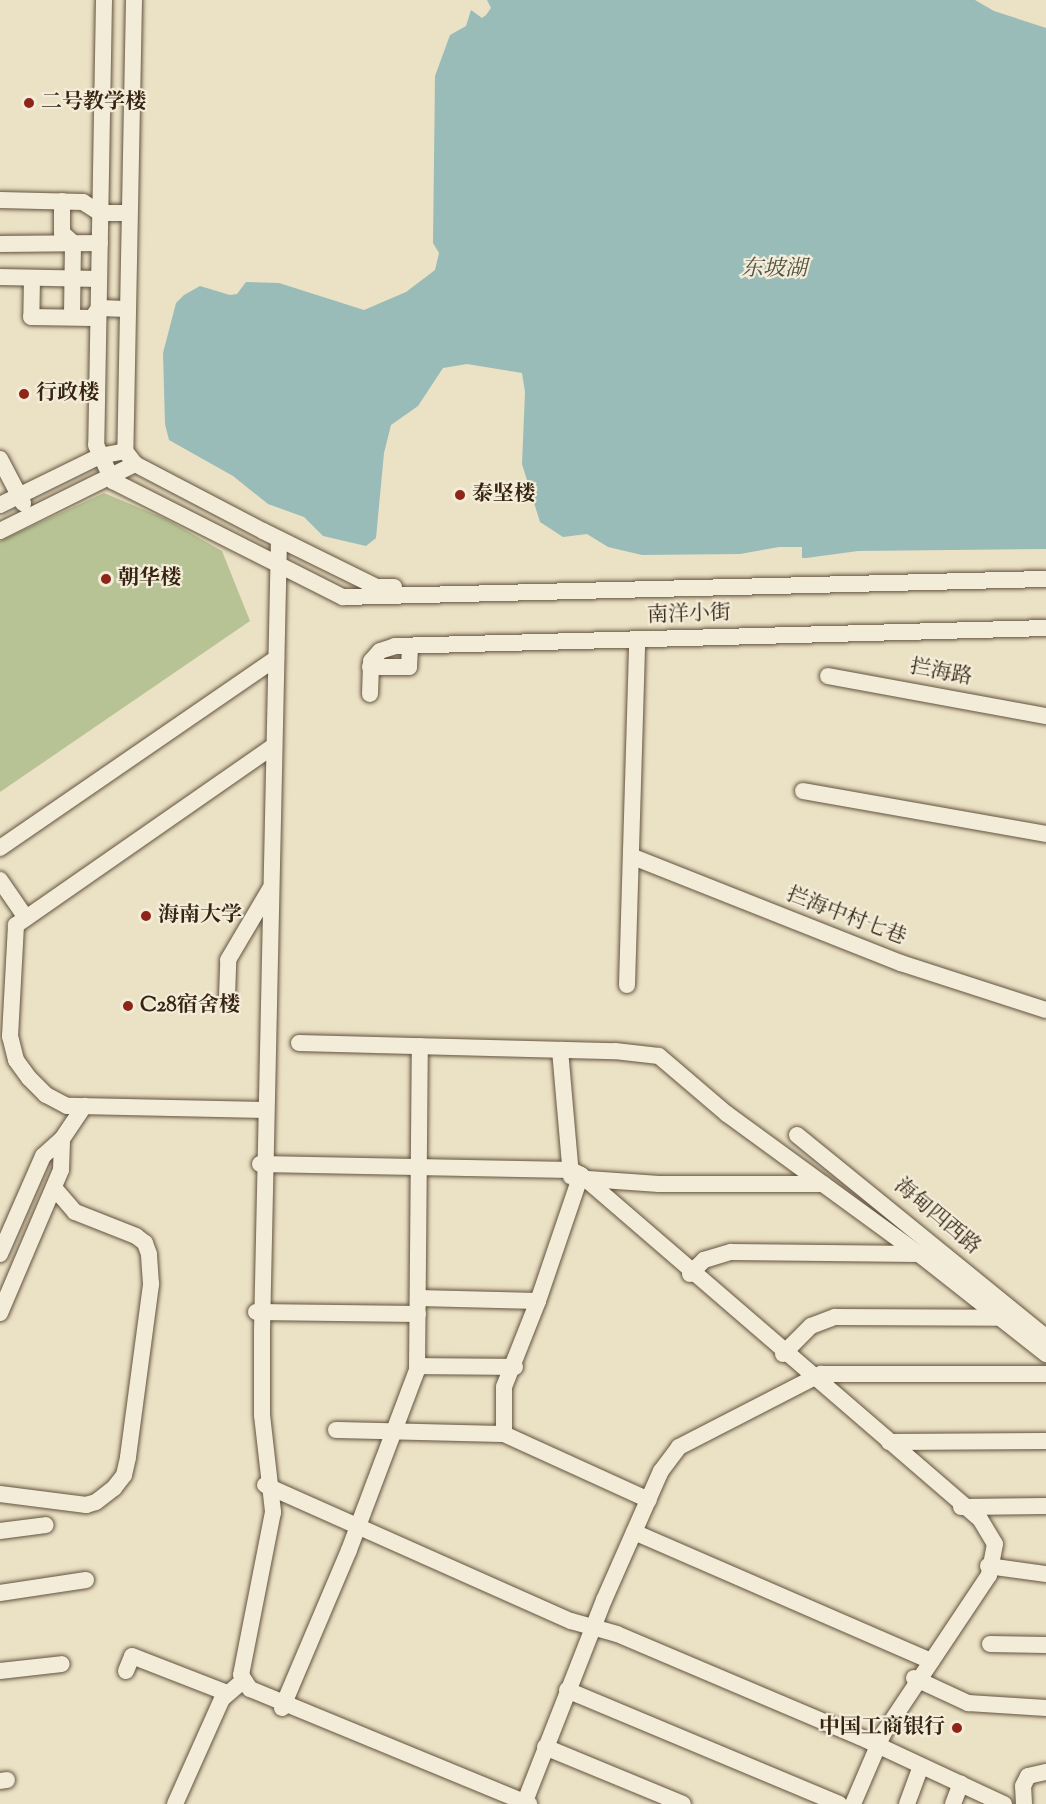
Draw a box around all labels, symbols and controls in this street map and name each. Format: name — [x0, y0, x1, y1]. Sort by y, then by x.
place label: 二号教学楼 — [41, 90, 146, 116]
marker: 二号教学楼 — [22, 96, 36, 110]
water label: 东坡湖 — [741, 258, 807, 284]
place label: 行政楼 — [36, 381, 99, 407]
marker: 行政楼 — [17, 387, 31, 401]
place label: 泰坚楼 — [472, 482, 535, 508]
marker: 泰坚楼 — [453, 488, 467, 502]
place label: 朝华楼 — [118, 566, 181, 592]
marker: 朝华楼 — [99, 572, 113, 586]
street label: 南洋小街 — [647, 601, 731, 629]
street label: 拦海路 — [908, 655, 974, 691]
street label: 拦海中村七巷 — [783, 883, 909, 951]
place label: 海南大学 — [158, 903, 242, 929]
marker: 海南大学 — [139, 909, 153, 923]
place label: C28宿舍楼 — [140, 993, 240, 1019]
marker: C28宿舍楼 — [121, 999, 135, 1013]
street label: 海甸四西路 — [889, 1174, 985, 1260]
place label: 中国工商银行 — [819, 1715, 945, 1741]
marker: 中国工商银行 — [950, 1721, 964, 1735]

